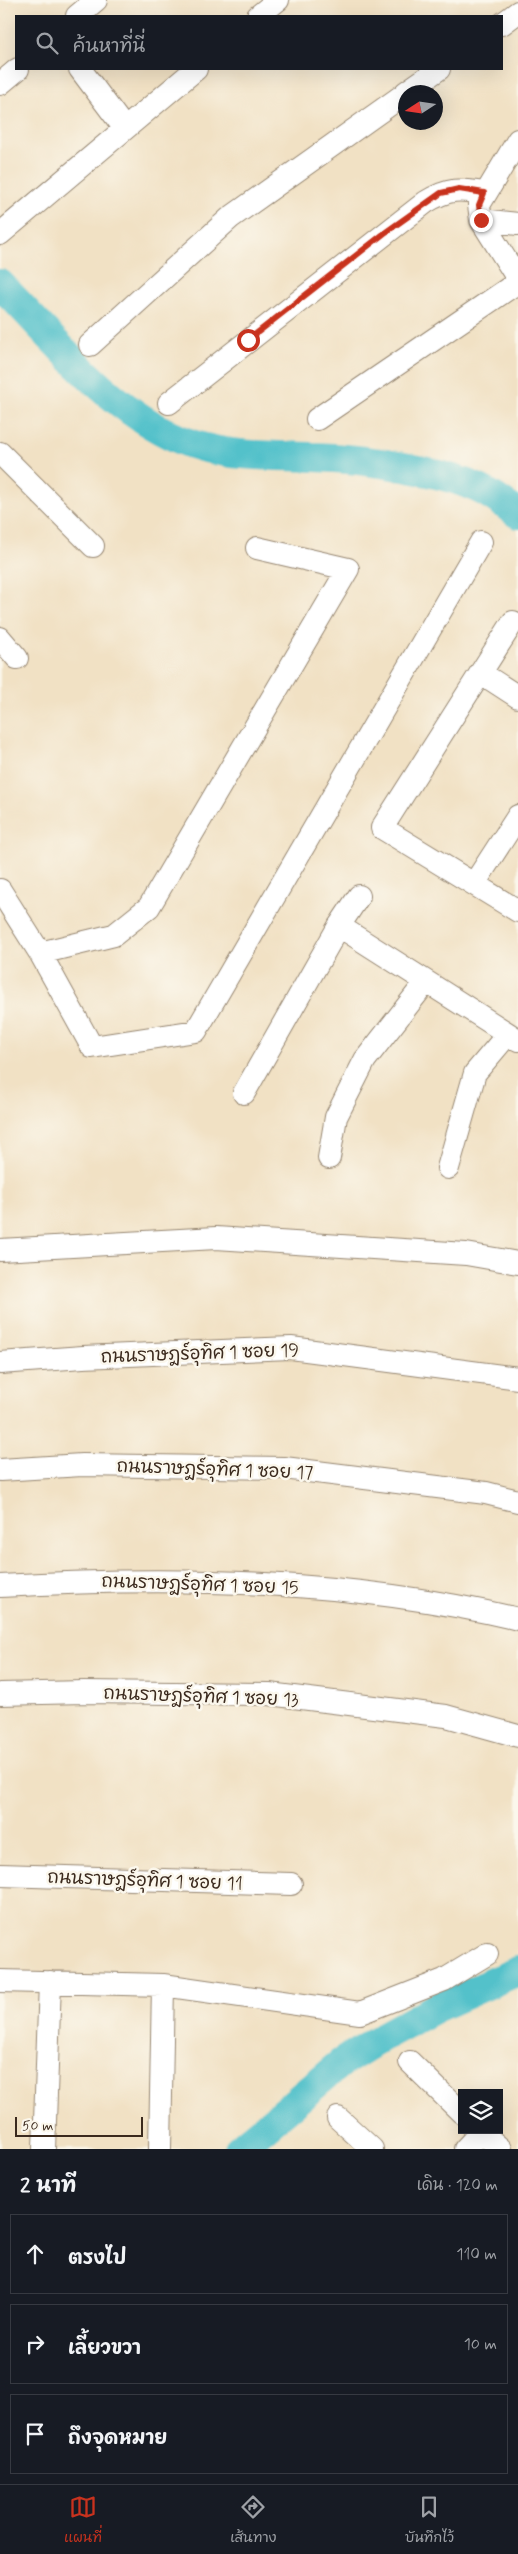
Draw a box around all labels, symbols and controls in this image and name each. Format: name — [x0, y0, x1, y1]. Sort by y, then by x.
search box — [15, 15, 503, 70]
icon: search — [33, 29, 61, 57]
text: ค้นหาที่นี่ — [73, 34, 145, 59]
north arrow — [398, 85, 443, 130]
route end — [470, 209, 493, 232]
route start — [237, 329, 260, 352]
street label: ถนนราษฎร์อุทิศ 1 ซอย 19 — [100, 1337, 300, 1370]
street label: ถนนราษฎร์อุทิศ 1 ซอย 17 — [116, 1453, 314, 1486]
street label: ถนนราษฎร์อุทิศ 1 ซอย 15 — [101, 1568, 299, 1601]
street label: ถนนราษฎร์อุทิศ 1 ซอย 13 — [103, 1680, 299, 1713]
street label: ถนนราษฎร์อุทิศ 1 ซอย 11 — [47, 1864, 243, 1897]
map controls — [458, 2089, 503, 2134]
button: layers — [458, 2089, 503, 2134]
scale bar — [15, 2114, 142, 2137]
text: 50 m — [22, 2117, 53, 2135]
text: 2 นาที — [20, 2172, 76, 2200]
text: เดิน · 120 m — [417, 2175, 498, 2196]
icon: ahead — [21, 2240, 49, 2268]
text: 110 m — [456, 2244, 497, 2265]
text: ตรงไป — [68, 2246, 126, 2271]
icon: right — [21, 2330, 49, 2358]
text: 10 m — [464, 2334, 497, 2355]
text: เลี้ยวขวา — [68, 2336, 141, 2361]
icon: arrive — [21, 2420, 49, 2448]
text: ถึงจุดหมาย — [68, 2426, 167, 2451]
tab: แผนที่ — [64, 2493, 102, 2547]
tab: เส้นทาง — [230, 2493, 276, 2547]
tab: บันทึกไว้ — [405, 2493, 454, 2547]

